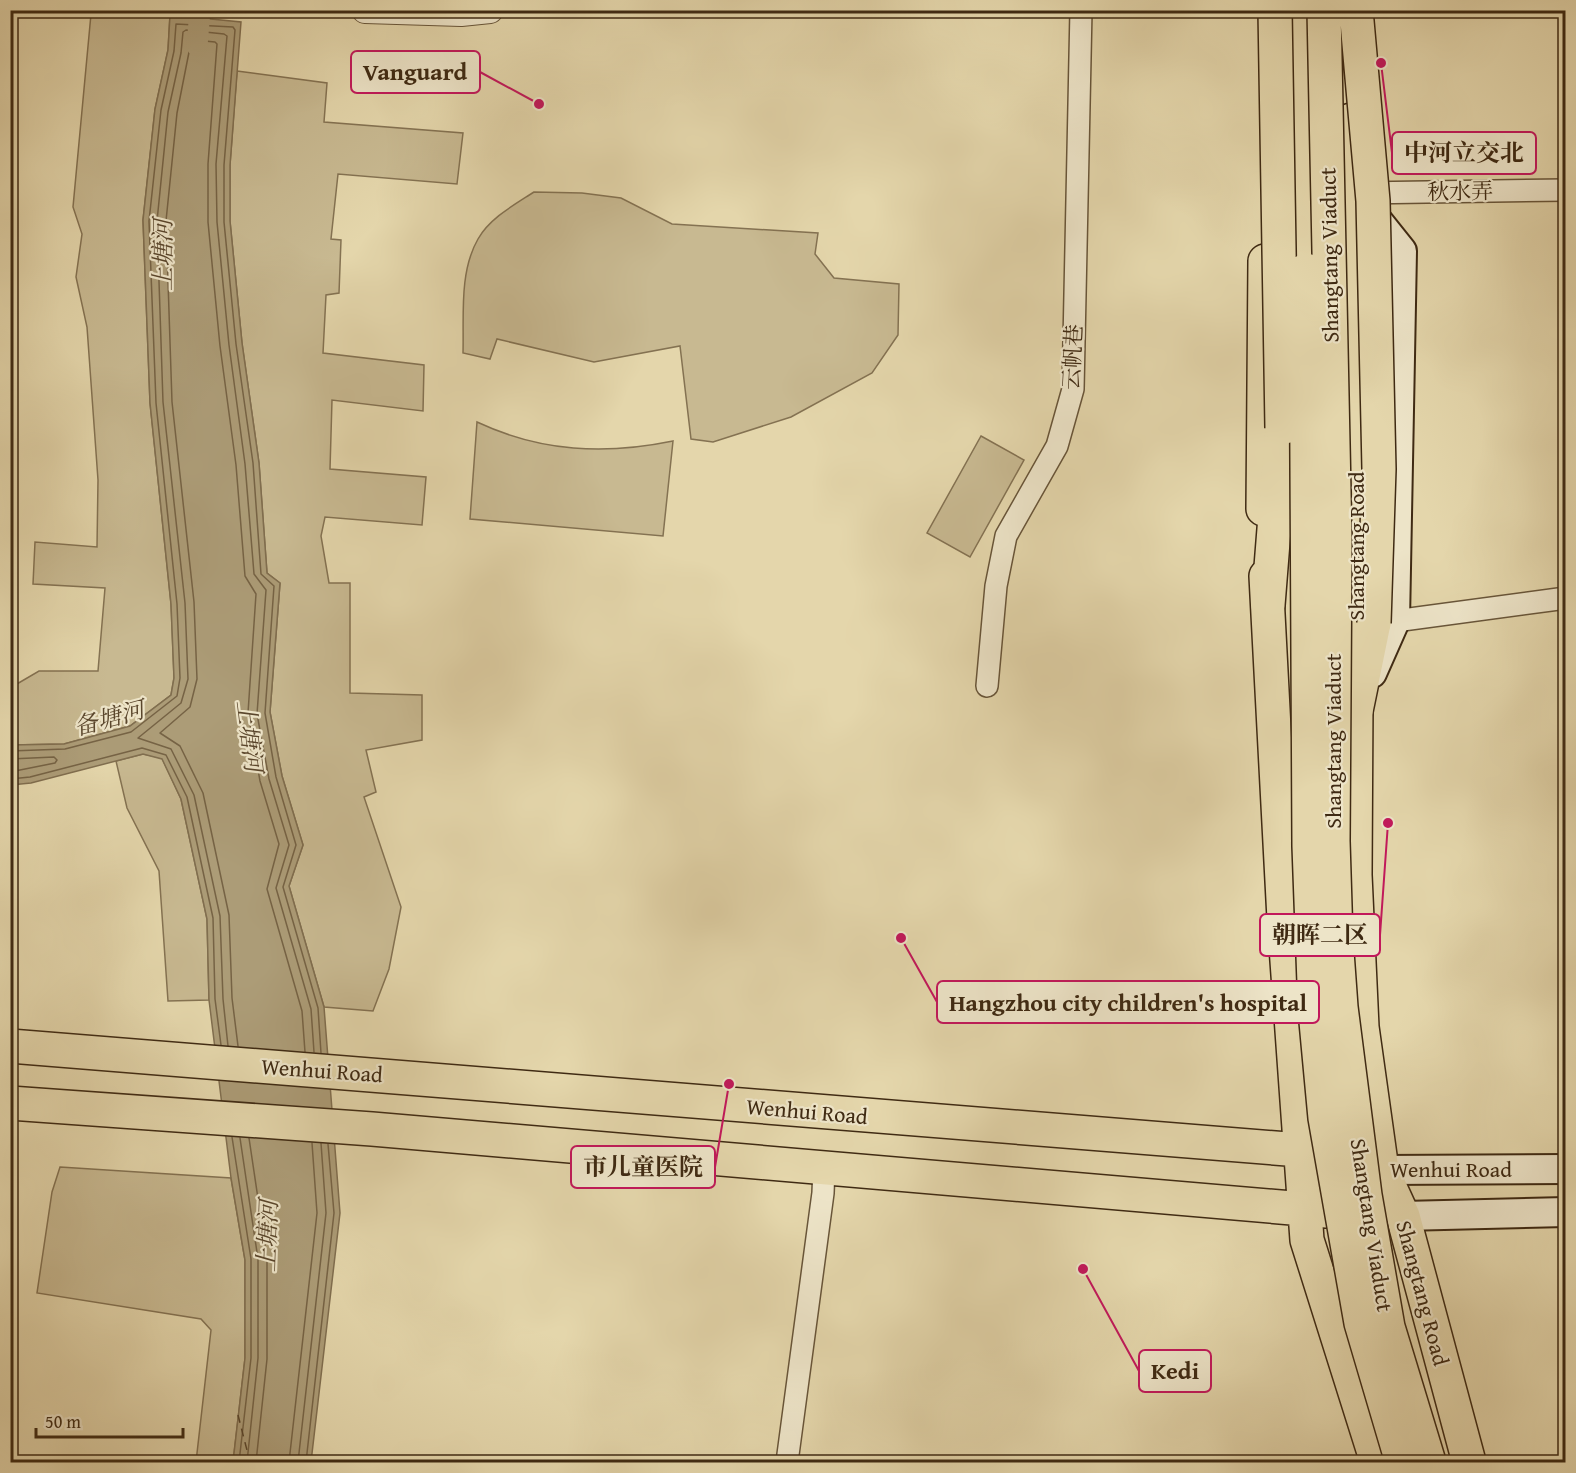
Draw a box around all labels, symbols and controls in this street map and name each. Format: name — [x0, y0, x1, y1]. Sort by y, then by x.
callout: Vanguard — [351, 51, 480, 93]
text: Vanguard — [363, 54, 467, 89]
callout: 中河立交北 — [1392, 132, 1536, 174]
text: 中河立交北 — [1404, 135, 1524, 170]
street label: Shangtang Viaduct — [1311, 167, 1347, 343]
street label: 秋水弄 — [1427, 174, 1493, 208]
water label: 上塘河 — [145, 215, 180, 291]
street label: 云帆巷 — [1054, 323, 1090, 391]
street label: Shangtang Road — [1340, 471, 1372, 621]
street label: Shangtang Viaduct — [1317, 653, 1349, 829]
water label: 备塘河 — [70, 691, 152, 744]
water label: 上塘河 — [228, 698, 272, 778]
callout: 朝晖二区 — [1260, 914, 1380, 956]
text: 朝晖二区 — [1272, 917, 1368, 952]
callout: Hangzhou city children's hospital — [937, 981, 1319, 1023]
text: Hangzhou city children's hospital — [949, 985, 1308, 1020]
street label: Wenhui Road — [260, 1050, 384, 1090]
street label: Wenhui Road — [745, 1090, 869, 1132]
street label: Shangtang Viaduct — [1342, 1136, 1402, 1314]
callout: 市儿童医院 — [571, 1146, 715, 1188]
text: 市儿童医院 — [583, 1149, 703, 1184]
street label: Wenhui Road — [1390, 1153, 1512, 1185]
water label: 上塘河 — [248, 1195, 286, 1273]
street label: Shangtang Road — [1388, 1217, 1458, 1369]
callout: Kedi — [1139, 1350, 1211, 1392]
text: Kedi — [1151, 1353, 1199, 1388]
scale bar — [36, 1401, 183, 1439]
text: 50 m — [45, 1408, 81, 1435]

